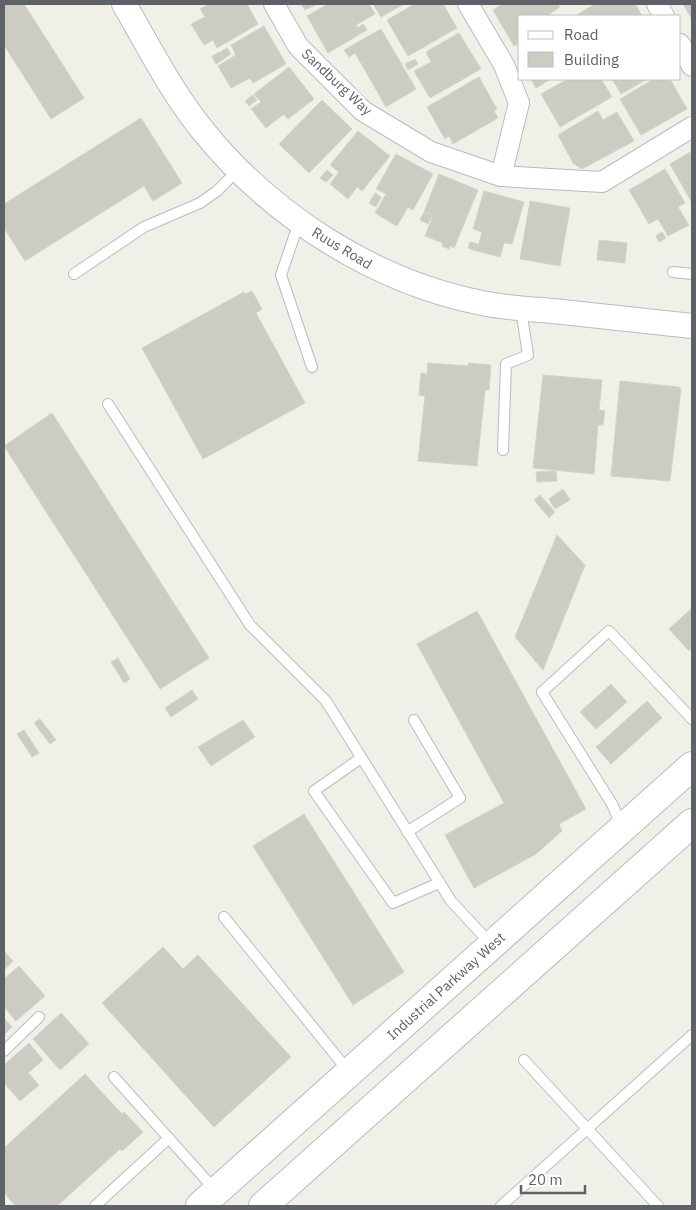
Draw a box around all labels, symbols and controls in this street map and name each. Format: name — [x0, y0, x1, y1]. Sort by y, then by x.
legend — [518, 15, 681, 80]
text: Road — [564, 25, 599, 44]
street label: Sandburg Way — [298, 45, 376, 119]
text: Building — [564, 50, 619, 69]
street label: Ruus Road — [309, 223, 375, 273]
street label: Industrial Parkway West — [383, 928, 509, 1044]
scale bar — [521, 1162, 585, 1194]
text: 20 m — [528, 1170, 563, 1189]

